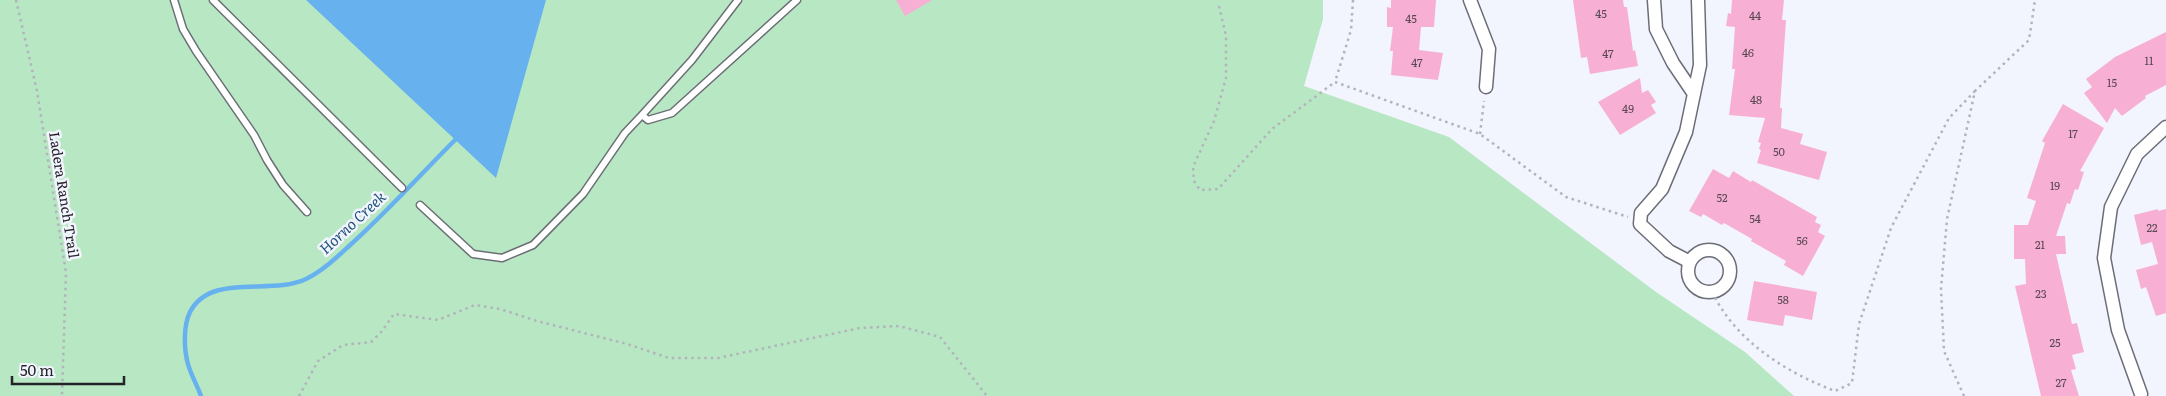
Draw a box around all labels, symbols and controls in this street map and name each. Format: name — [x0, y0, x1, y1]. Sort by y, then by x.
house number: 45 — [1595, 5, 1607, 21]
house number: 44 — [1749, 7, 1761, 23]
house number: 45 — [1405, 10, 1417, 26]
house number: 46 — [1742, 44, 1754, 60]
house number: 47 — [1602, 45, 1614, 61]
house number: 11 — [2145, 52, 2154, 68]
house number: 47 — [1411, 54, 1423, 70]
house number: 15 — [2107, 74, 2117, 90]
house number: 48 — [1750, 91, 1762, 107]
house number: 49 — [1622, 100, 1634, 116]
house number: 17 — [2068, 125, 2078, 141]
street label: Ladera Ranch Trail — [45, 130, 85, 260]
house number: 50 — [1773, 143, 1785, 159]
house number: 19 — [2050, 177, 2060, 193]
water label: Horno Creek — [313, 184, 391, 259]
house number: 52 — [1716, 189, 1728, 205]
house number: 54 — [1749, 210, 1761, 226]
house number: 22 — [2146, 219, 2158, 235]
house number: 56 — [1796, 232, 1808, 248]
house number: 21 — [2035, 236, 2046, 252]
house number: 23 — [2035, 285, 2047, 301]
house number: 58 — [1777, 291, 1789, 307]
house number: 25 — [2049, 334, 2061, 350]
scale bar — [12, 354, 125, 386]
text: 50 m — [20, 358, 54, 381]
house number: 27 — [2055, 374, 2067, 390]

